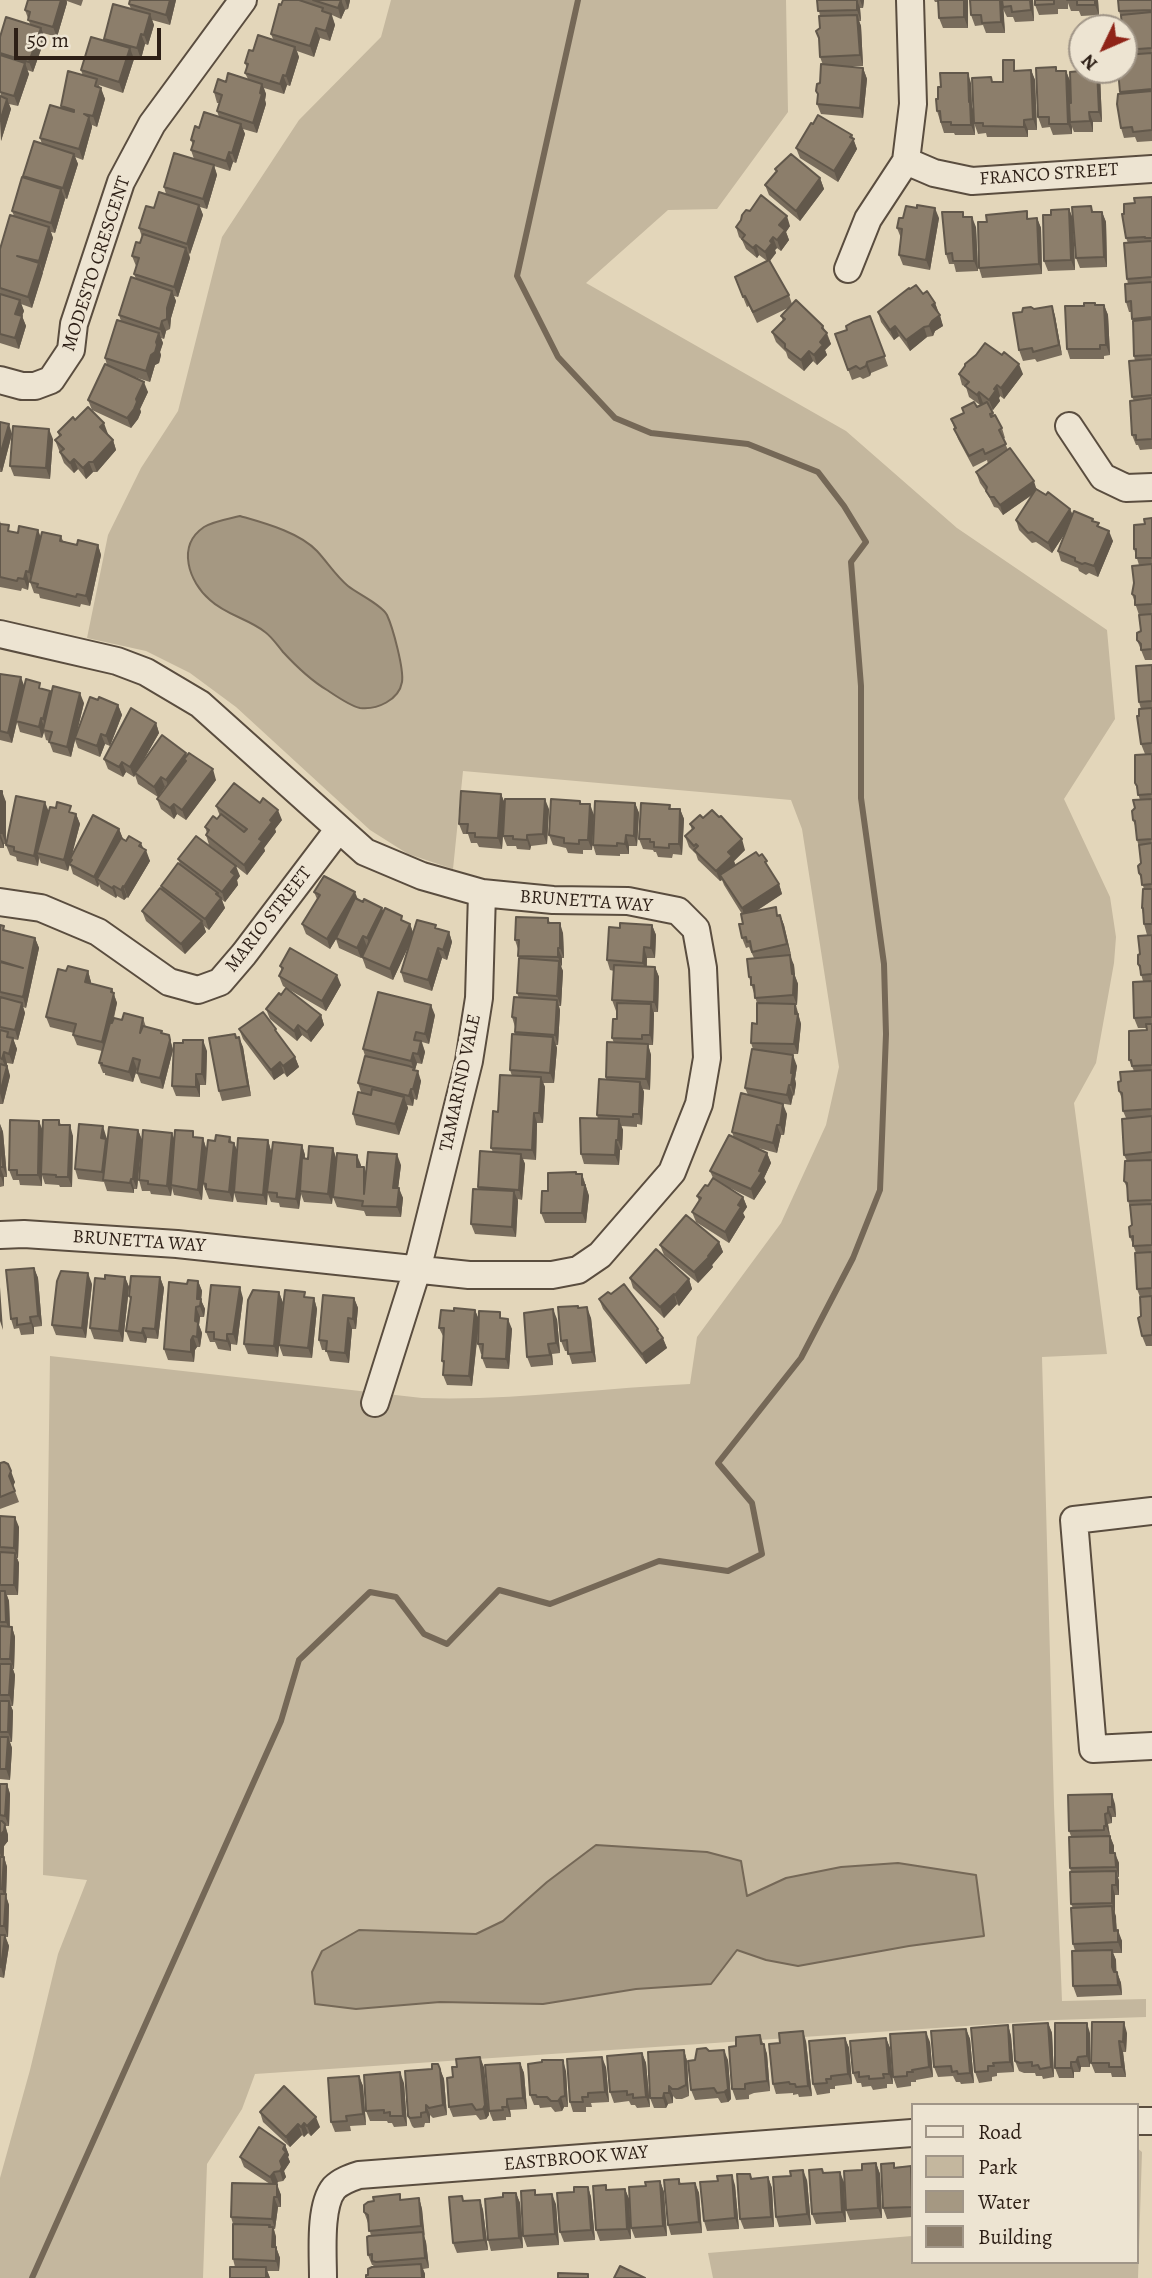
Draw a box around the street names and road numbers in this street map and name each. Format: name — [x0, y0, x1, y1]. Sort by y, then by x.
street label: FRANCO STREET — [979, 159, 1119, 191]
street label: MODESTO CRESCENT — [58, 174, 136, 354]
street label: MARIO STREET — [221, 863, 317, 977]
street label: BRUNETTA WAY — [519, 886, 653, 918]
street label: TAMARIND VALE — [435, 1012, 487, 1154]
street label: BRUNETTA WAY — [72, 1226, 206, 1258]
street label: EASTBROOK WAY — [503, 2141, 649, 2177]

